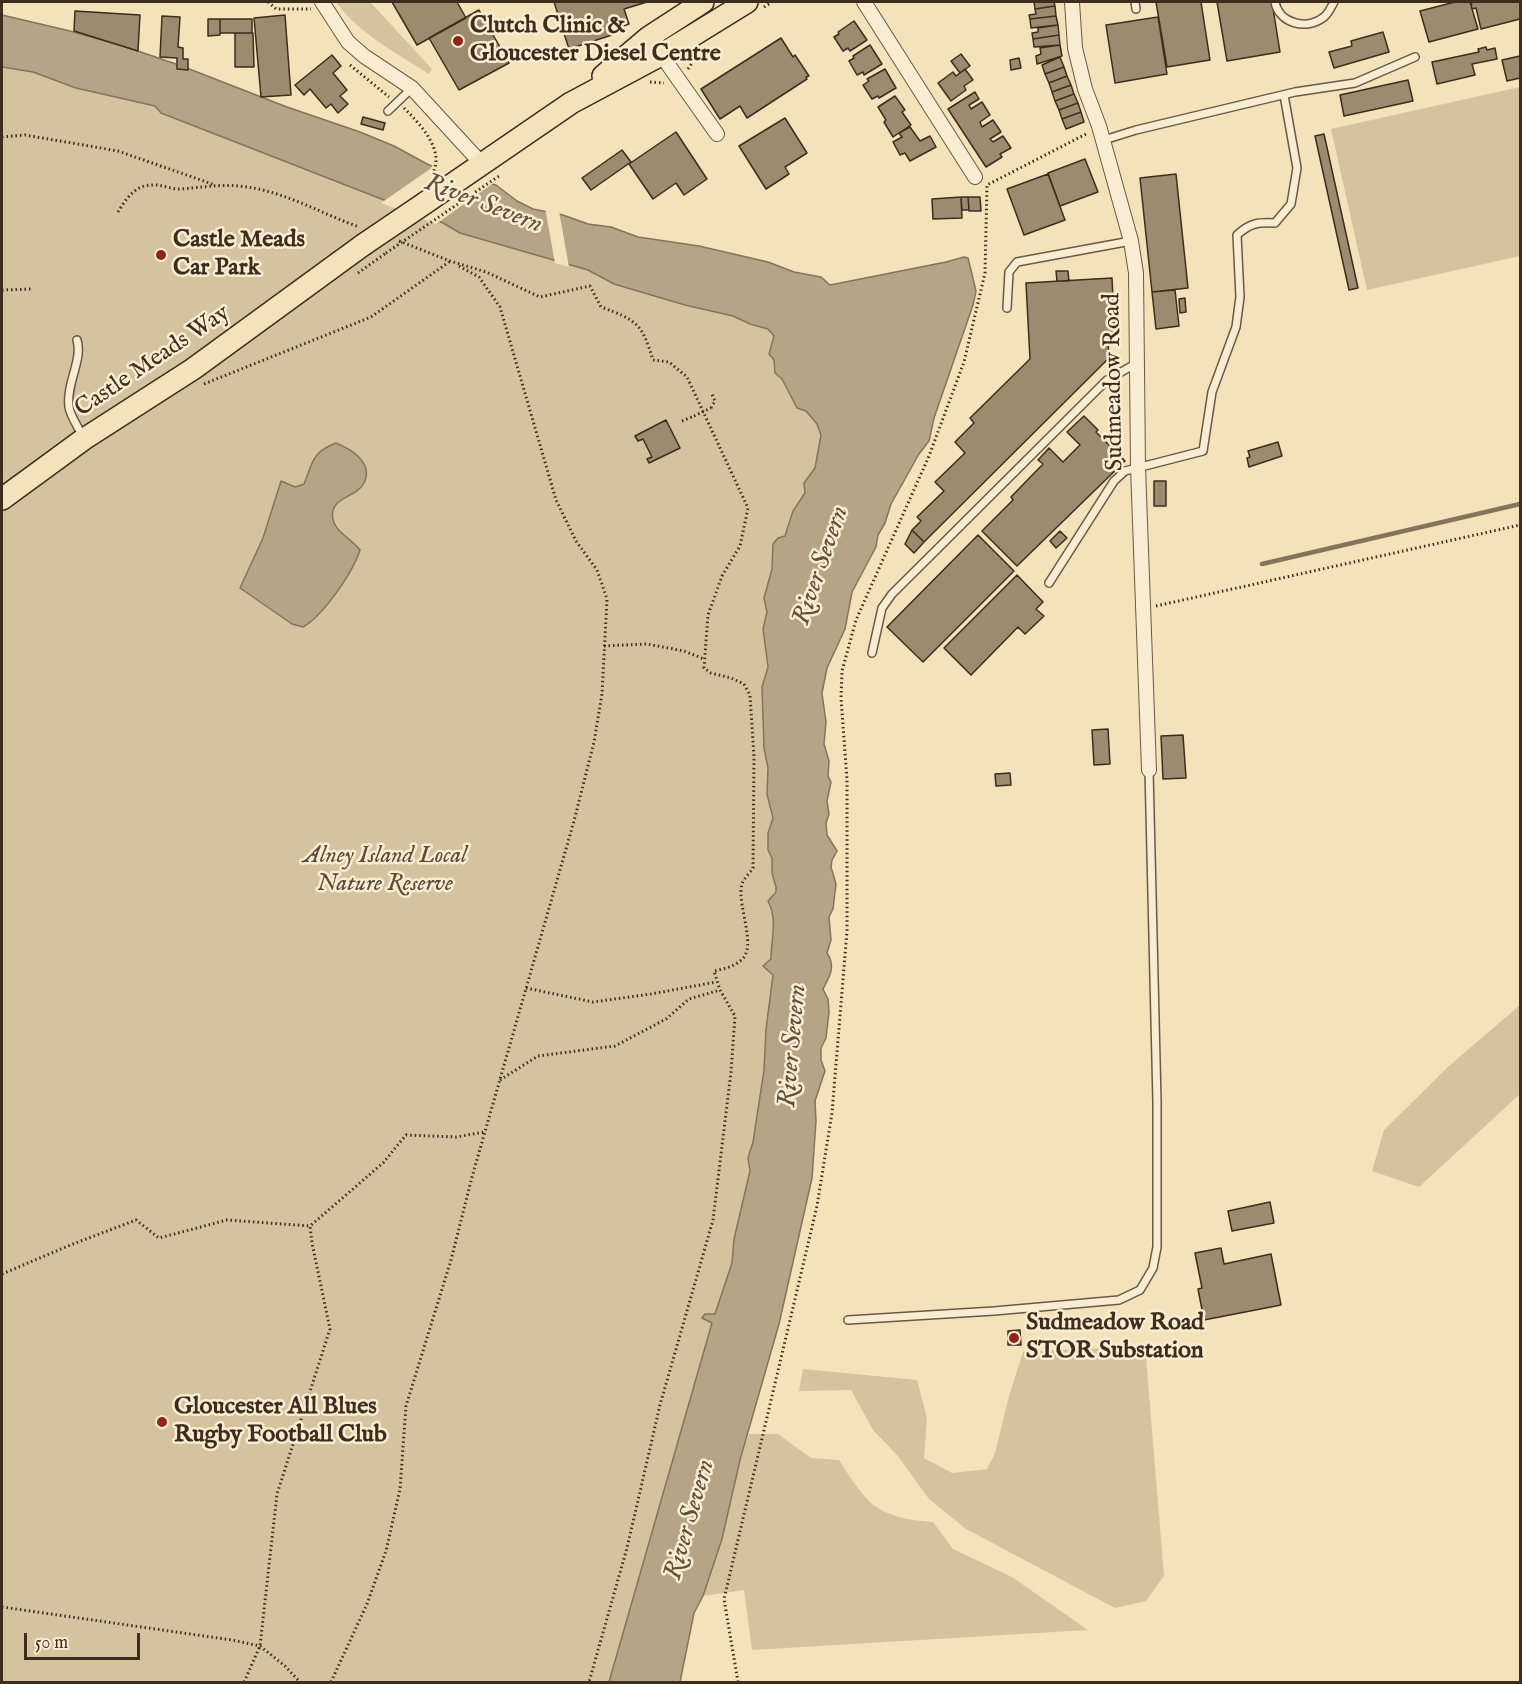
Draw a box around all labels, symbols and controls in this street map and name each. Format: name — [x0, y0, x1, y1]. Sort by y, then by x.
place label: Clutch Clinic & Gloucester Diesel Centre — [470, 13, 721, 69]
marker: Clutch Clinic & Gloucester Diesel Centre — [451, 34, 465, 48]
water label: River Severn — [420, 168, 546, 242]
place label: Castle Meads Car Park — [173, 227, 305, 283]
marker: Castle Meads Car Park — [154, 248, 168, 262]
street label: Sudmeadow Road — [1099, 293, 1131, 471]
street label: Castle Meads Way — [70, 300, 236, 424]
water label: River Severn — [787, 502, 857, 630]
park label: Alney Island Local Nature Reserve — [303, 843, 467, 899]
water label: River Severn — [773, 983, 815, 1109]
place label: Sudmeadow Road STOR Substation — [1026, 1310, 1204, 1366]
marker: Sudmeadow Road STOR Substation — [1007, 1331, 1021, 1345]
place label: Gloucester All Blues Rugby Football Club — [174, 1394, 387, 1450]
marker: Gloucester All Blues Rugby Football Club — [155, 1415, 169, 1429]
water label: River Severn — [659, 1456, 723, 1584]
scale bar — [27, 1621, 142, 1659]
text: 50 m — [35, 1632, 68, 1655]

